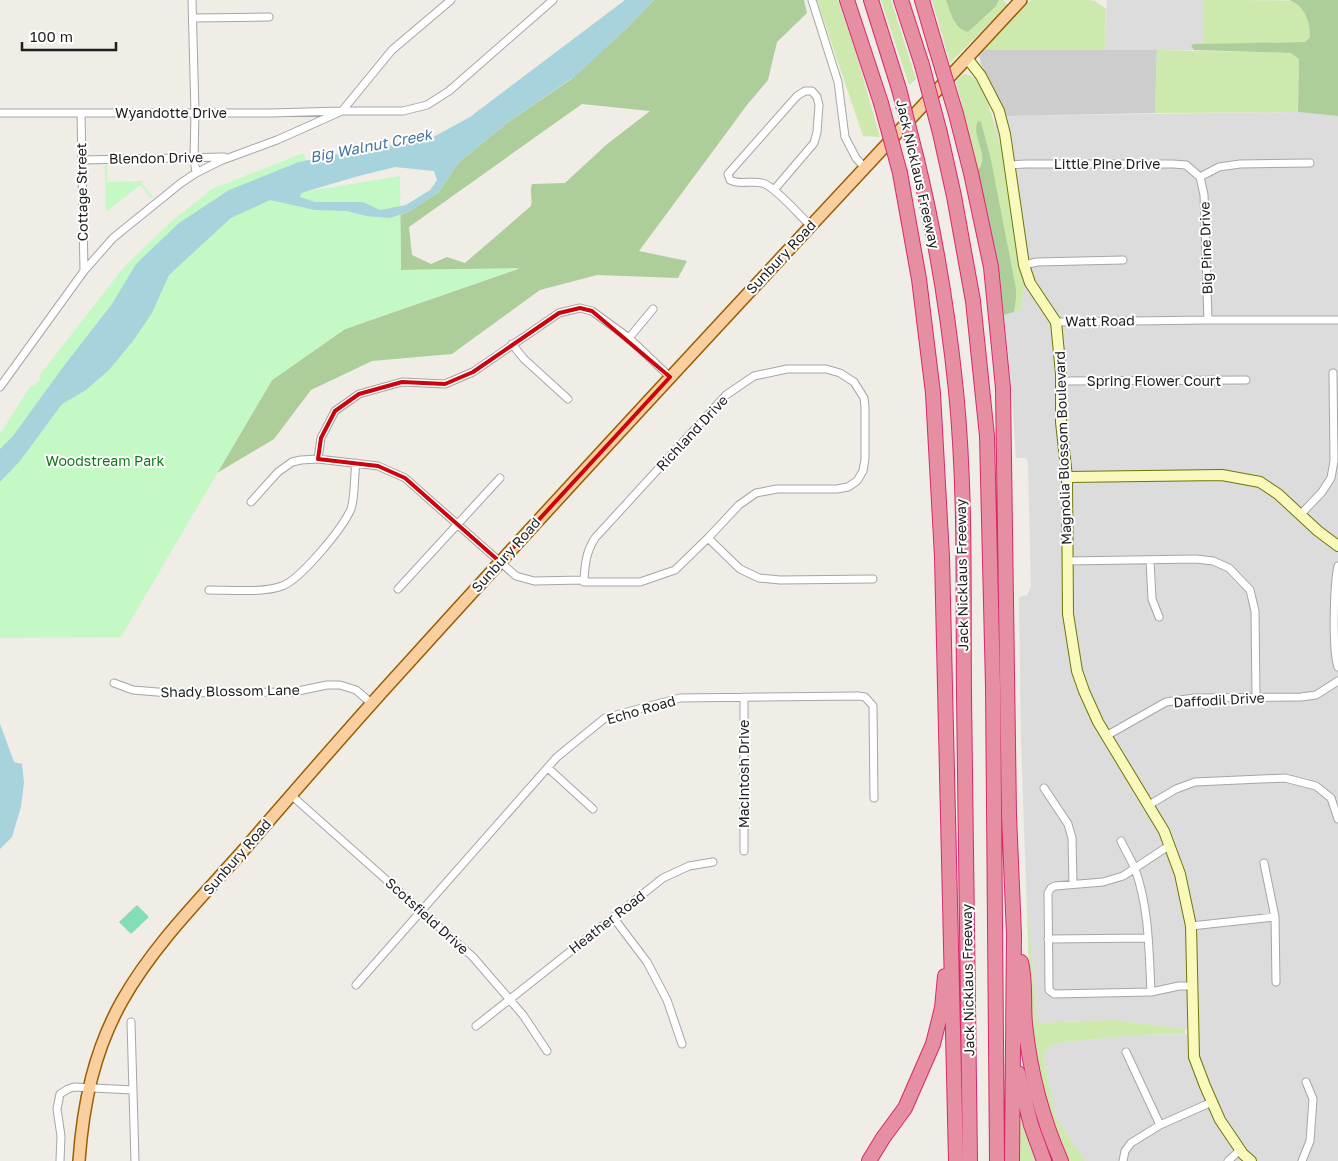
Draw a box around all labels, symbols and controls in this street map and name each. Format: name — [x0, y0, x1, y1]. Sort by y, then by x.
scale bar — [22, 20, 116, 52]
text: 100 m — [30, 27, 73, 45]
street label: Jack Nicklaus Freeway — [893, 98, 944, 250]
street label: Wyandotte Drive — [115, 104, 227, 121]
water label: Big Walnut Creek — [308, 124, 435, 167]
street label: Cottage Street — [72, 143, 91, 241]
street label: Blendon Drive — [109, 148, 203, 167]
street label: Little Pine Drive — [1054, 155, 1160, 172]
street label: Big Pine Drive — [1195, 201, 1216, 295]
street label: Sunbury Road — [742, 216, 819, 297]
street label: Watt Road — [1065, 311, 1135, 330]
street label: Magnolia Blossom Boulevard — [1051, 351, 1074, 545]
street label: Spring Flower Court — [1087, 372, 1221, 389]
street label: Richland Drive — [652, 391, 731, 474]
park label: Woodstream Park — [46, 452, 165, 469]
street label: Jack Nicklaus Freeway — [952, 498, 971, 652]
street label: Sunbury Road — [468, 514, 544, 596]
street label: Shady Blossom Lane — [160, 681, 300, 700]
street label: Daffodil Drive — [1173, 689, 1265, 710]
street label: Echo Road — [604, 692, 677, 727]
street label: MacIntosh Drive — [735, 720, 752, 828]
street label: Sunbury Road — [199, 815, 274, 898]
street label: Scotsfield Drive — [382, 874, 472, 957]
street label: Heather Road — [565, 887, 648, 957]
street label: Jack Nicklaus Freeway — [958, 903, 977, 1057]

